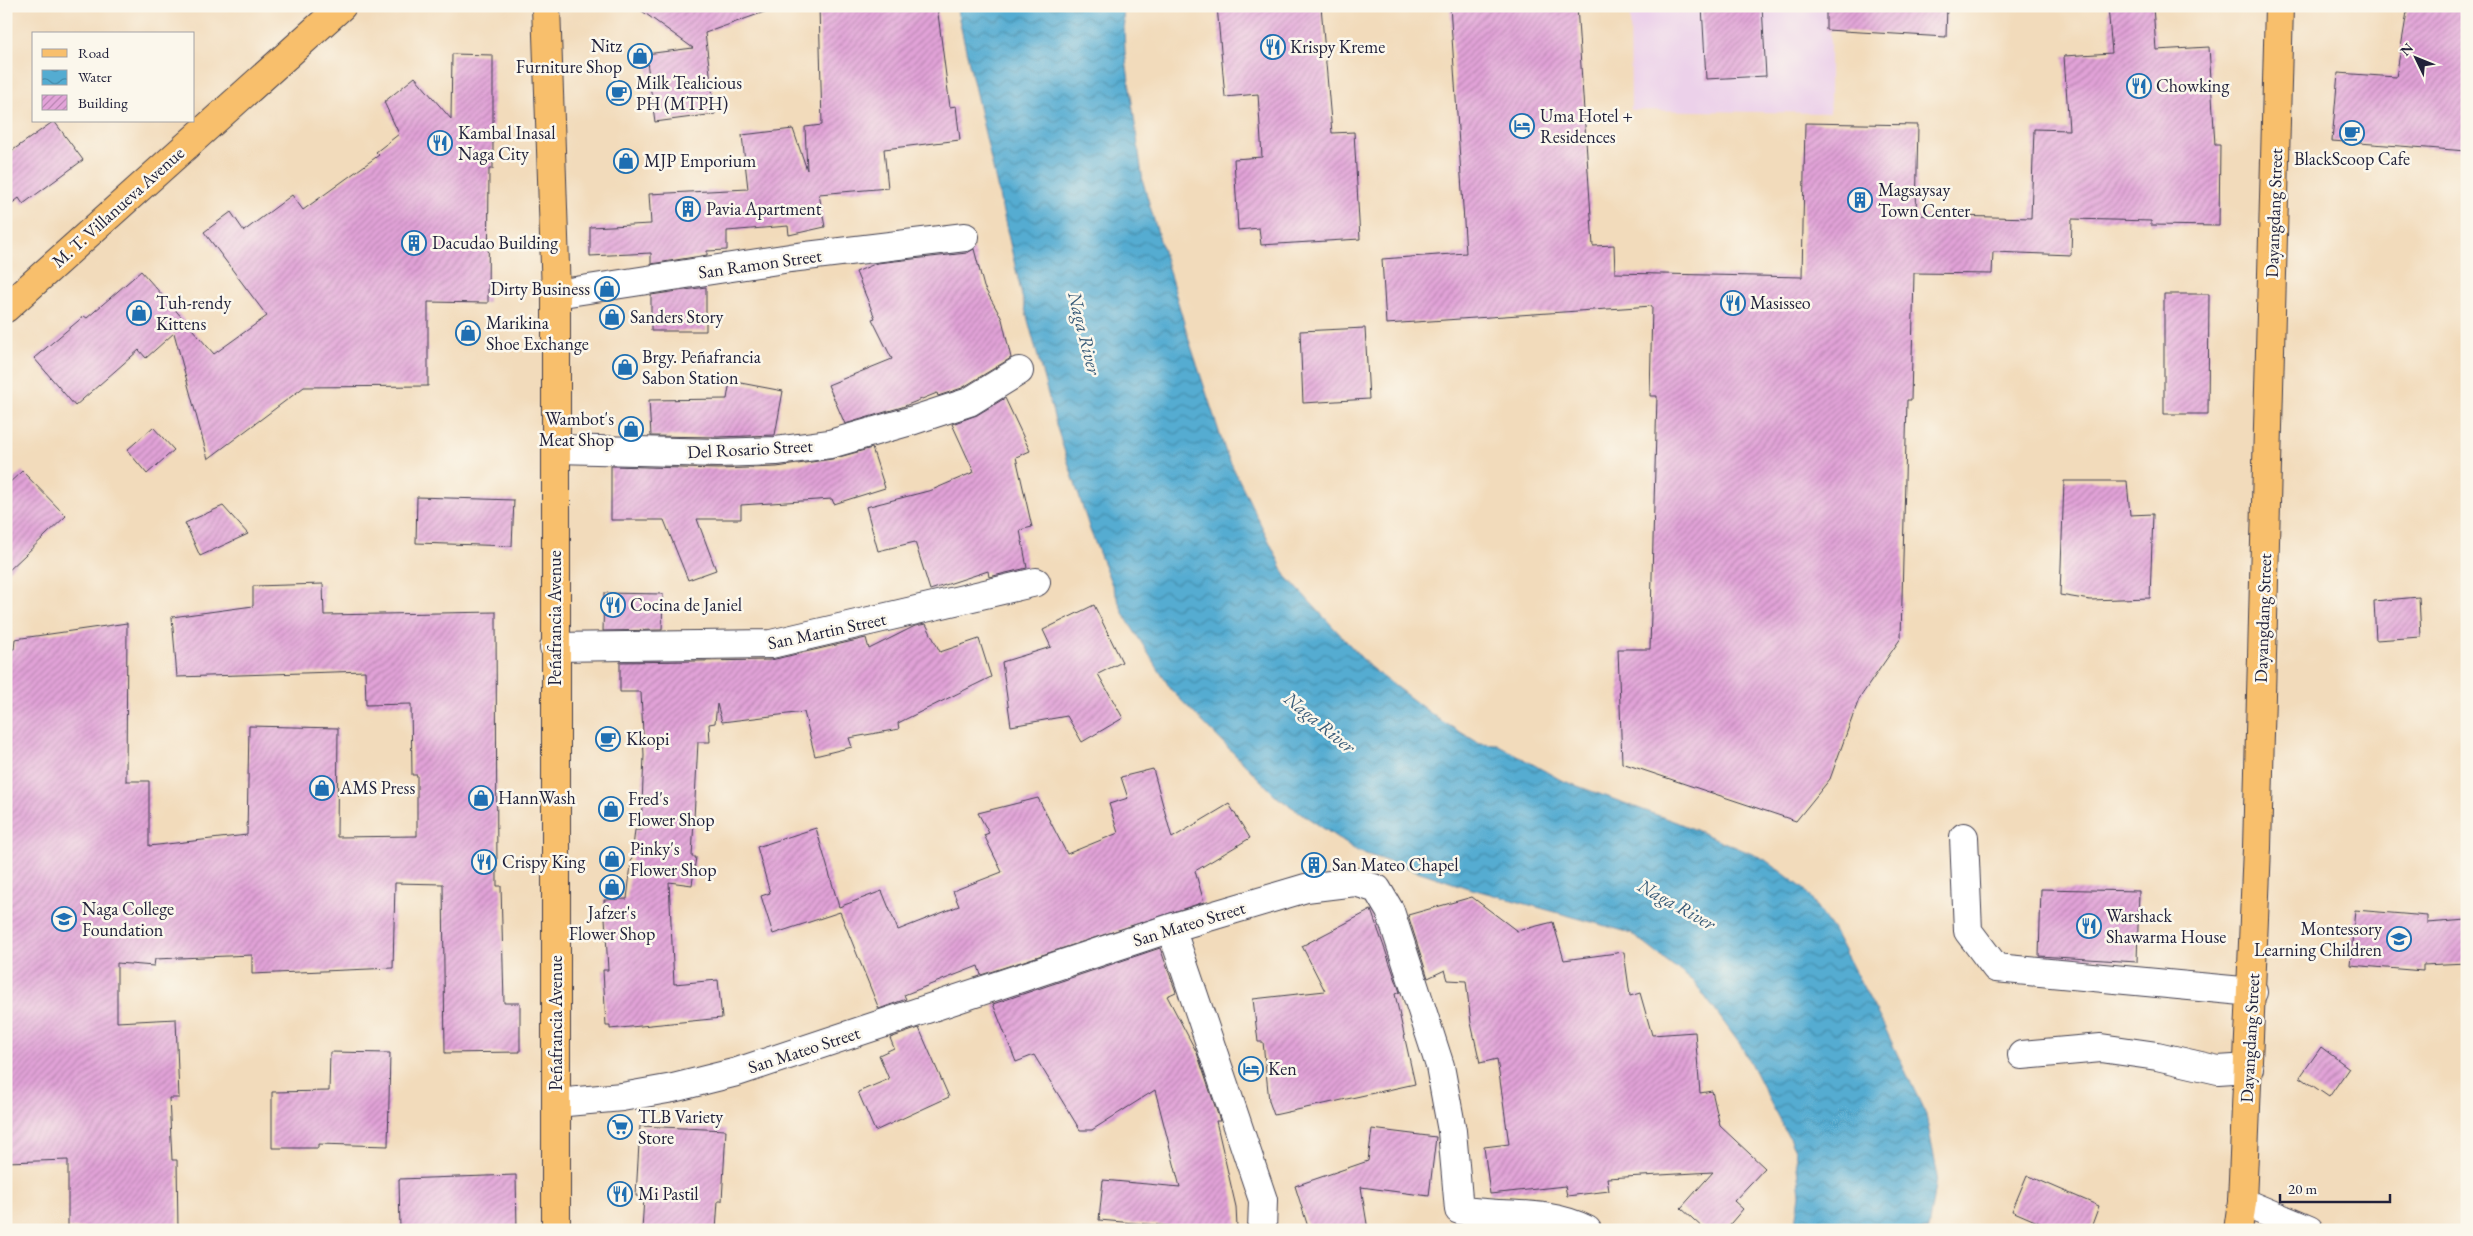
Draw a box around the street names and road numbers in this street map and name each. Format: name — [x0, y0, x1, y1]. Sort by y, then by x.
street label: M. T. Villanueva Avenue — [47, 141, 189, 272]
street label: Dayangdang Street — [2260, 148, 2287, 278]
street label: San Ramon Street — [697, 243, 823, 284]
street label: Del Rosario Street — [687, 434, 814, 463]
street label: Peñafrancia Avenue — [543, 550, 566, 686]
street label: Dayangdang Street — [2249, 553, 2276, 683]
street label: San Martin Street — [766, 607, 889, 654]
street label: San Mateo Street — [1130, 895, 1248, 952]
street label: Peñafrancia Avenue — [544, 955, 567, 1091]
street label: Dayangdang Street — [2235, 972, 2264, 1103]
street label: San Mateo Street — [745, 1021, 863, 1078]

